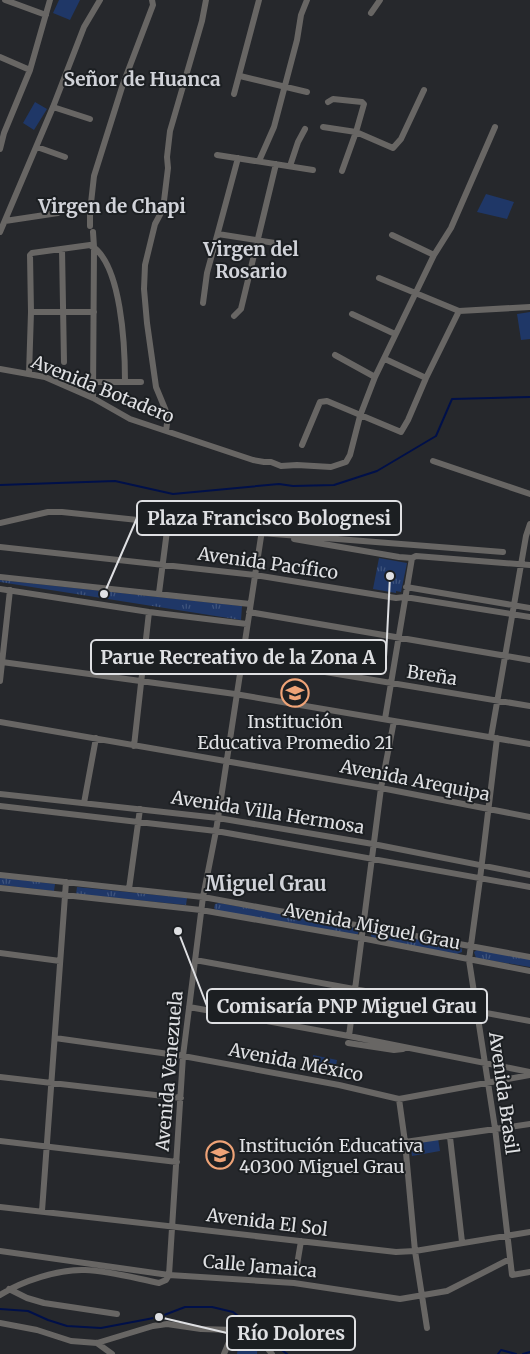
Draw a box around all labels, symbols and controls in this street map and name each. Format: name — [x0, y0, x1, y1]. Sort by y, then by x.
district label: Señor de Huanca — [63, 67, 221, 91]
district label: Virgen de Chapi — [37, 194, 186, 218]
district label: Virgen del Rosario — [202, 237, 299, 283]
street label: Avenida Botadero — [27, 349, 178, 428]
callout: Plaza Francisco Bolognesi — [137, 501, 401, 535]
text: Plaza Francisco Bolognesi — [147, 506, 391, 530]
street label: Avenida Pacífico — [195, 542, 340, 584]
callout: Parue Recreativo de la Zona A — [91, 640, 386, 674]
text: Parue Recreativo de la Zona A — [100, 645, 376, 669]
street label: Breña — [405, 660, 459, 690]
school or university icon: Institución Educativa Promedio 21 — [280, 678, 310, 708]
place label: Institución Educativa Promedio 21 — [197, 710, 393, 754]
street label: Avenida Arequipa — [337, 754, 492, 806]
street label: Avenida Villa Hermosa — [169, 785, 367, 839]
district label: Miguel Grau — [205, 871, 327, 896]
street label: Avenida Miguel Grau — [281, 897, 462, 954]
street label: Avenida Venezuela — [150, 989, 188, 1153]
callout: Comisaría PNP Miguel Grau — [207, 989, 487, 1023]
text: Comisaría PNP Miguel Grau — [217, 994, 477, 1018]
street label: Avenida Brasil — [484, 1029, 524, 1156]
street label: Avenida México — [226, 1037, 365, 1086]
place label: Institución Educativa 40300 Miguel Grau — [239, 1134, 424, 1178]
school or university icon: Institución Educativa 40300 Miguel Grau — [205, 1140, 235, 1170]
street label: Avenida El Sol — [204, 1203, 329, 1241]
street label: Calle Jamaica — [202, 1250, 318, 1282]
callout: Río Dolores — [227, 1316, 355, 1350]
text: Río Dolores — [237, 1321, 345, 1345]

